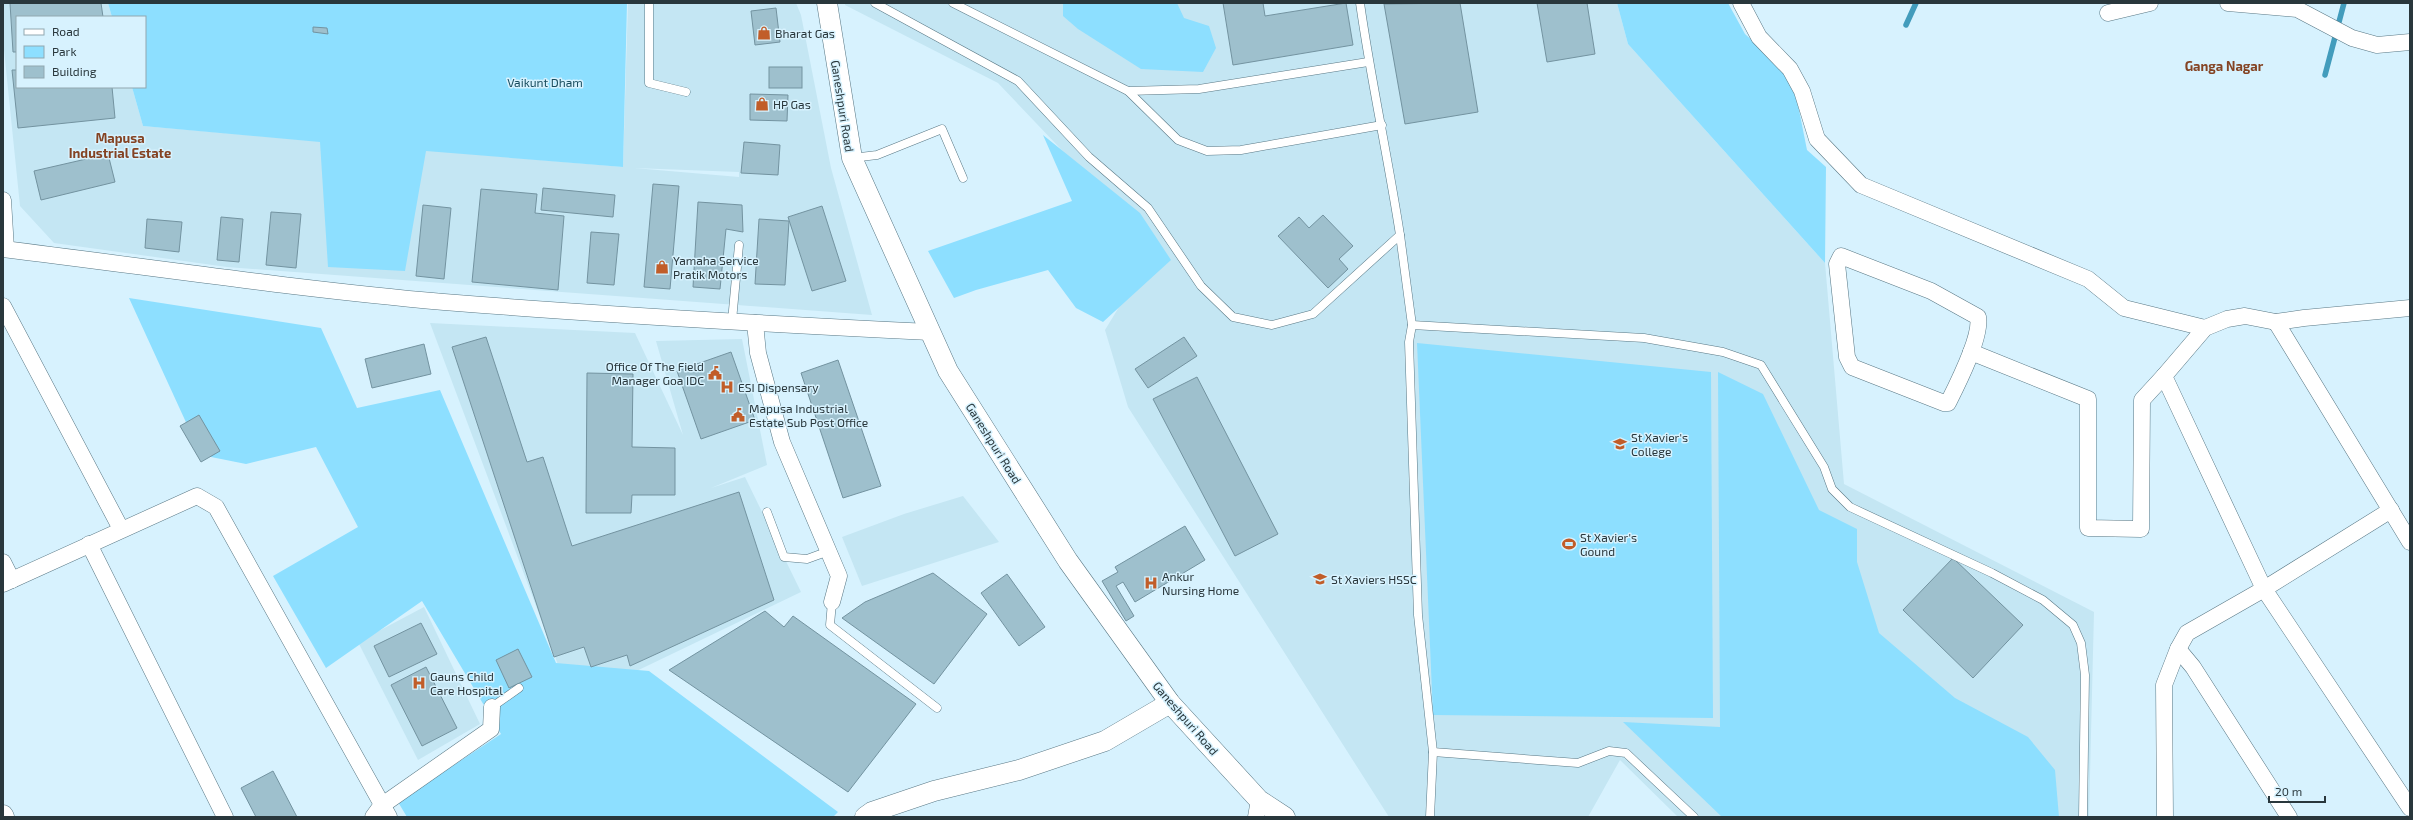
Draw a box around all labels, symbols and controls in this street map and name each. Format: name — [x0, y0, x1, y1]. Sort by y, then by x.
legend — [16, 16, 146, 88]
text: Road — [52, 24, 80, 38]
shop icon: Bharat Gas — [756, 25, 772, 41]
place label: Bharat Gas — [775, 26, 835, 40]
text: Park — [52, 44, 77, 58]
district label: Ganga Nagar — [2185, 58, 2264, 74]
street label: Ganeshpuri Road — [829, 59, 857, 153]
text: Building — [52, 64, 97, 78]
park label: Vaikunt Dham — [507, 75, 583, 89]
shop icon: HP Gas — [754, 96, 770, 112]
place label: HP Gas — [773, 97, 811, 111]
district label: Mapusa Industrial Estate — [69, 130, 171, 161]
place label: Yamaha Service Pratik Motors — [673, 253, 759, 281]
shop icon: Yamaha Service Pratik Motors — [654, 259, 670, 275]
place label: Office Of The Field Manager Goa IDC — [606, 359, 704, 387]
public building icon: Office Of The Field Manager Goa IDC — [707, 365, 723, 381]
hospital icon: ESI Dispensary — [719, 379, 735, 395]
place label: ESI Dispensary — [738, 380, 819, 394]
street label: Ganeshpuri Road — [964, 400, 1024, 486]
place label: Mapusa Industrial Estate Sub Post Office — [749, 401, 868, 429]
public building icon: Mapusa Industrial Estate Sub Post Office — [730, 407, 746, 423]
place label: St Xavier's College — [1631, 430, 1688, 458]
school or university icon: St Xavier's College — [1612, 436, 1628, 452]
place label: St Xavier's Gound — [1580, 530, 1637, 558]
sports icon: St Xavier's Gound — [1561, 536, 1577, 552]
place label: Ankur Nursing Home — [1162, 569, 1239, 597]
school or university icon: St Xaviers HSSC — [1312, 571, 1328, 587]
place label: St Xaviers HSSC — [1331, 572, 1417, 586]
hospital icon: Ankur Nursing Home — [1143, 575, 1159, 591]
place label: Gauns Child Care Hospital — [430, 669, 503, 697]
hospital icon: Gauns Child Care Hospital — [411, 675, 427, 691]
street label: Ganeshpuri Road — [1150, 678, 1222, 758]
scale bar — [2269, 778, 2325, 804]
text: 20 m — [2275, 784, 2302, 798]

